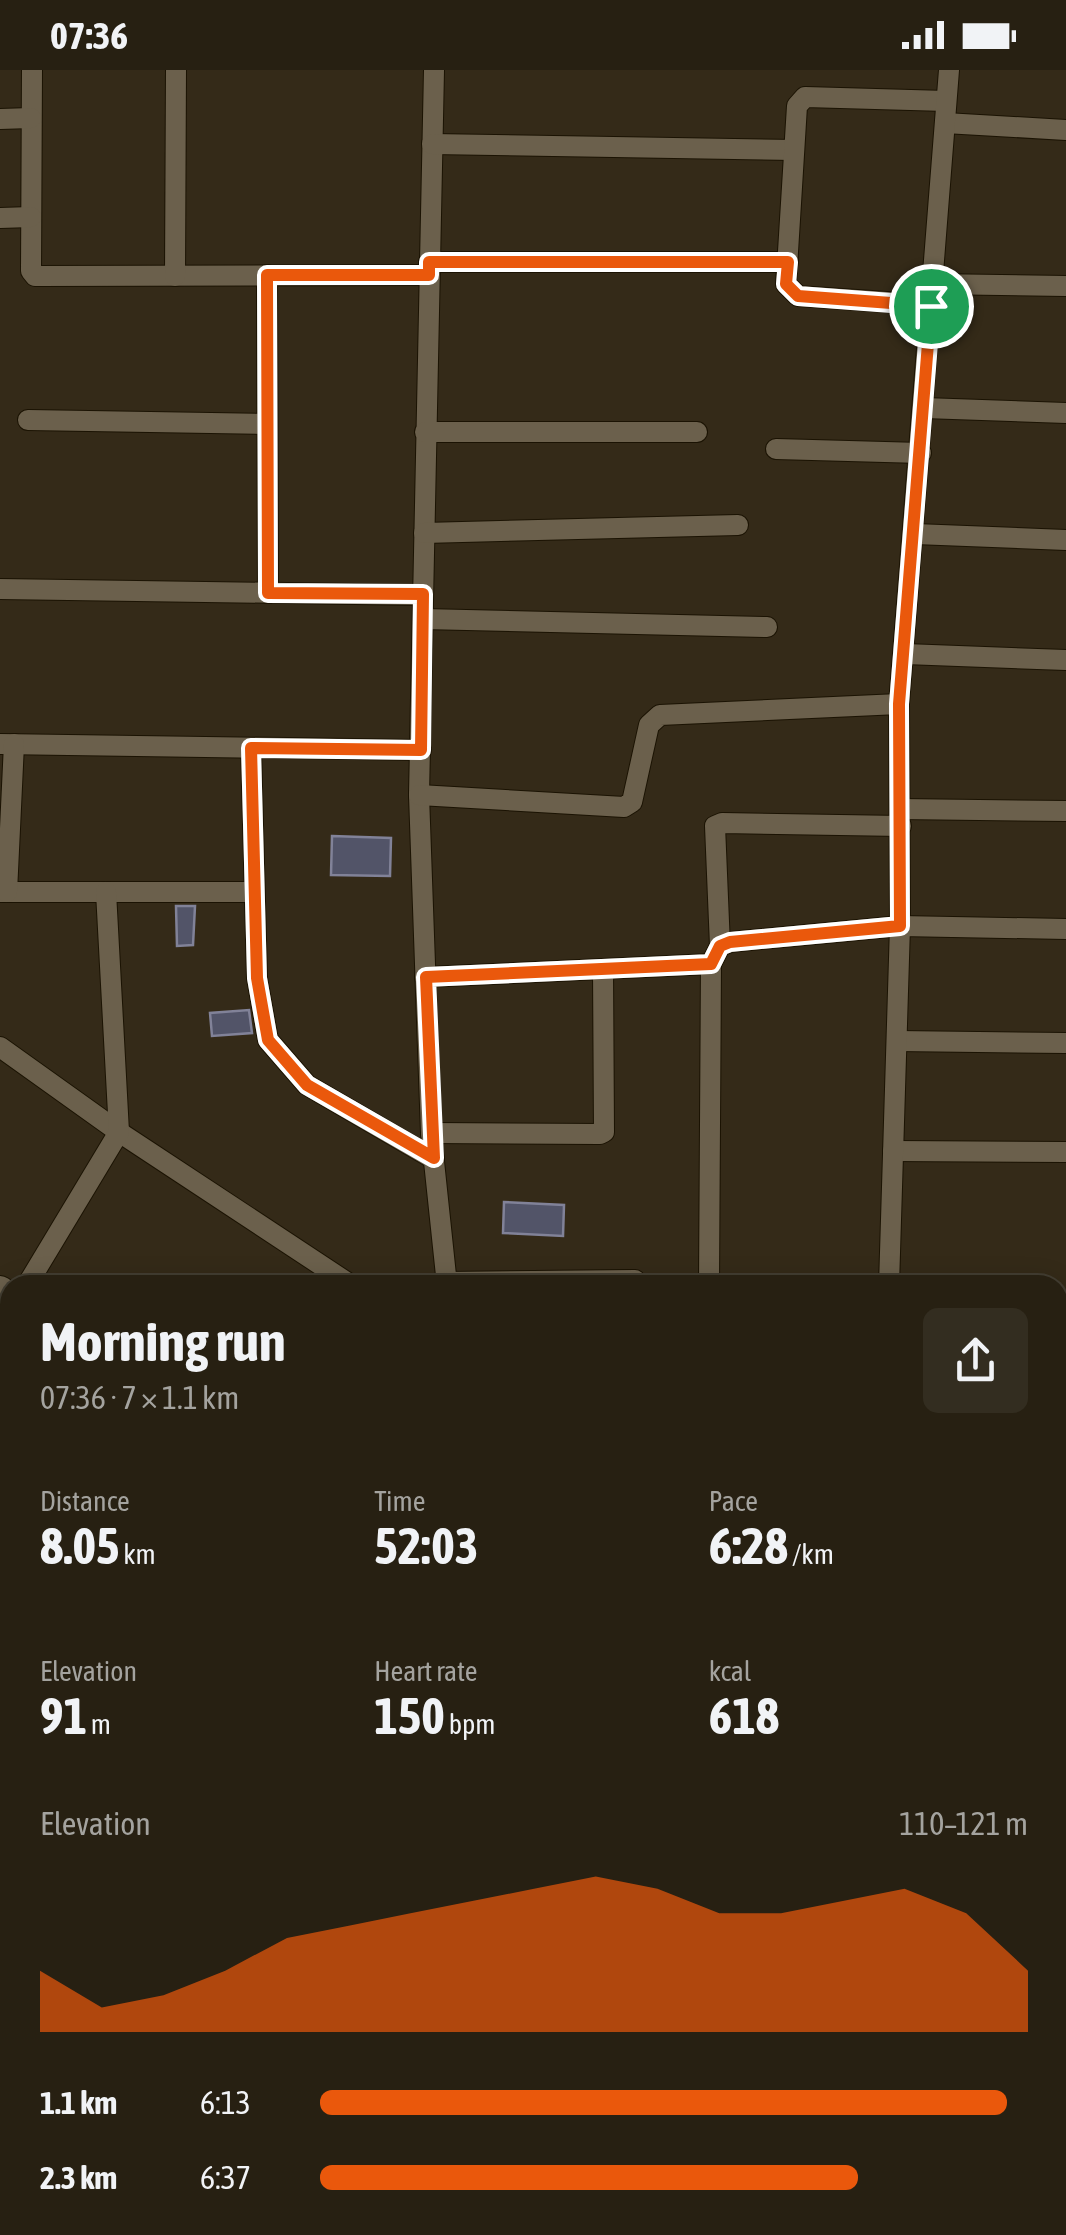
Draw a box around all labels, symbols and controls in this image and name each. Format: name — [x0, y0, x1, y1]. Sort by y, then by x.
text: 07:36 — [50, 14, 128, 57]
pin — [889, 264, 974, 349]
icon: arrive — [904, 279, 959, 334]
button: share — [923, 1308, 1028, 1413]
text: Morning run — [40, 1310, 286, 1373]
text: 07:36 · 7 × 1.1 km — [40, 1379, 239, 1416]
text: Distance — [40, 1485, 130, 1517]
text: Time — [374, 1485, 425, 1517]
text: Pace — [709, 1485, 758, 1517]
text: 8.05 — [40, 1517, 119, 1575]
text: 52:03 — [374, 1517, 478, 1575]
text: 6:28 — [709, 1517, 788, 1575]
text: km — [119, 1538, 156, 1570]
text: /km — [788, 1538, 834, 1570]
text: Elevation — [40, 1655, 137, 1687]
text: Heart rate — [374, 1655, 477, 1687]
text: kcal — [709, 1655, 751, 1687]
text: 91 — [40, 1687, 87, 1745]
text: 150 — [374, 1687, 445, 1745]
text: 618 — [709, 1687, 779, 1745]
text: m — [87, 1708, 111, 1740]
text: bpm — [445, 1708, 495, 1740]
text: Elevation — [40, 1805, 151, 1842]
text: 110–121 m — [899, 1805, 1028, 1842]
text: 1.1 km — [40, 2084, 117, 2121]
text: 6:13 — [200, 2084, 251, 2121]
text: 2.3 km — [40, 2159, 117, 2196]
text: 6:37 — [200, 2159, 251, 2196]

